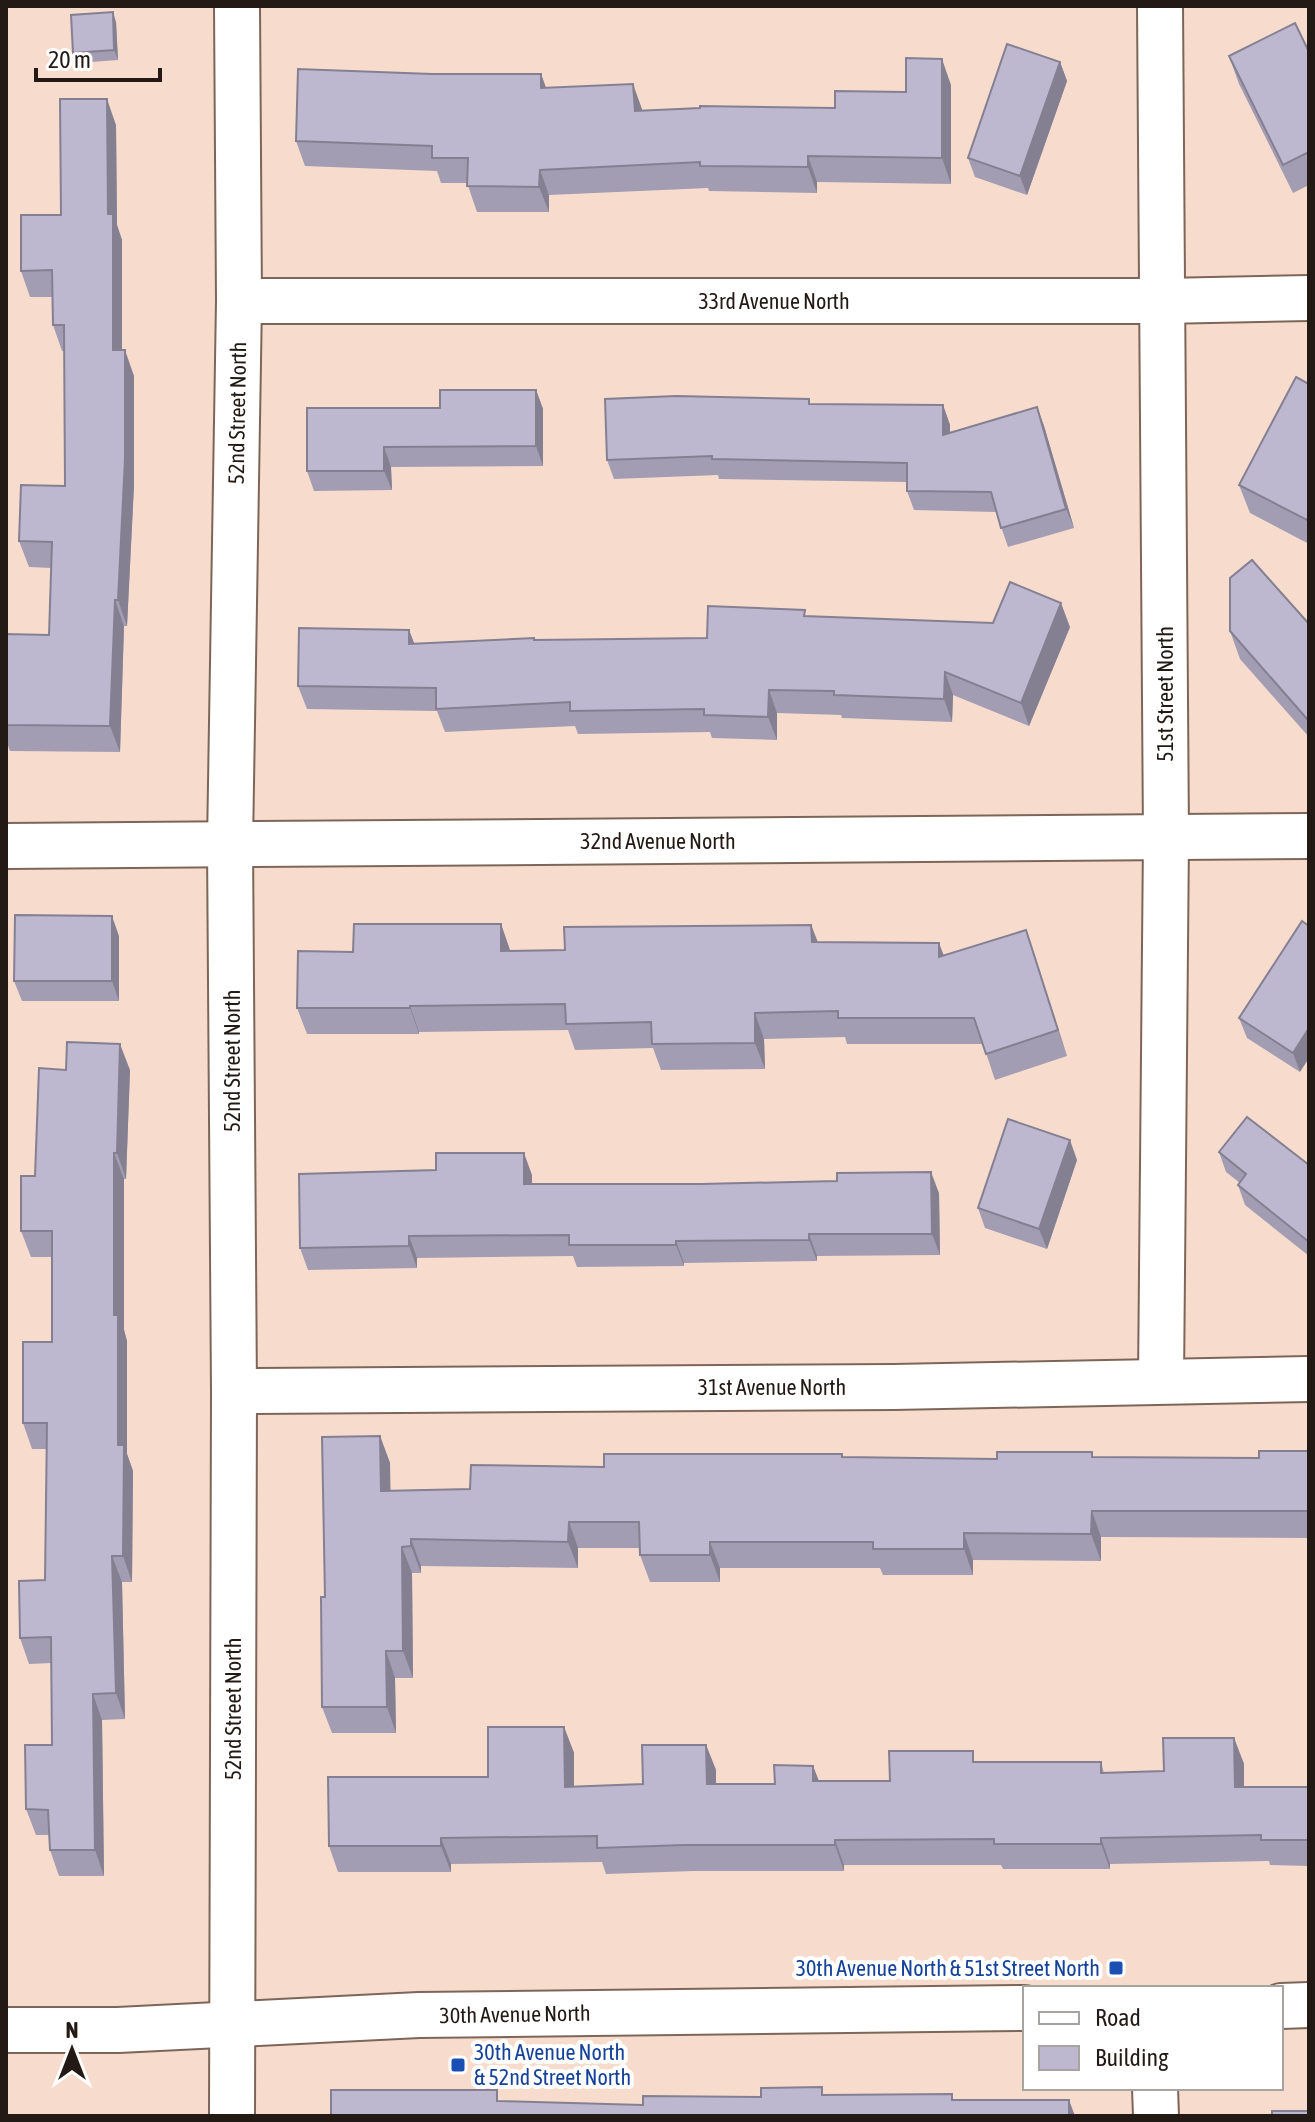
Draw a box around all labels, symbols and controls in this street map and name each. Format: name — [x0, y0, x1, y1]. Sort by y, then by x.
scale bar — [36, 32, 160, 82]
text: 20 m — [48, 46, 91, 73]
street label: 33rd Avenue North — [698, 288, 850, 314]
street label: 52nd Street North — [223, 341, 251, 485]
street label: 51st Street North — [1152, 626, 1178, 762]
street label: 32nd Avenue North — [580, 828, 736, 854]
street label: 52nd Street North — [219, 990, 245, 1132]
street label: 31st Avenue North — [698, 1374, 846, 1400]
street label: 52nd Street North — [220, 1638, 246, 1780]
place label: 30th Avenue North & 51st Street North — [796, 1955, 1100, 1981]
marker: 30th Avenue North & 51st Street North — [1107, 1959, 1125, 1977]
legend — [1023, 1986, 1283, 2090]
street label: 30th Avenue North — [439, 2000, 591, 2028]
text: Road — [1095, 2004, 1141, 2031]
north arrow — [32, 2010, 112, 2090]
text: N — [66, 2017, 78, 2043]
place label: 30th Avenue North & 52nd Street North — [474, 2039, 631, 2090]
text: Building — [1095, 2044, 1169, 2071]
marker: 30th Avenue North & 52nd Street North — [449, 2056, 467, 2074]

